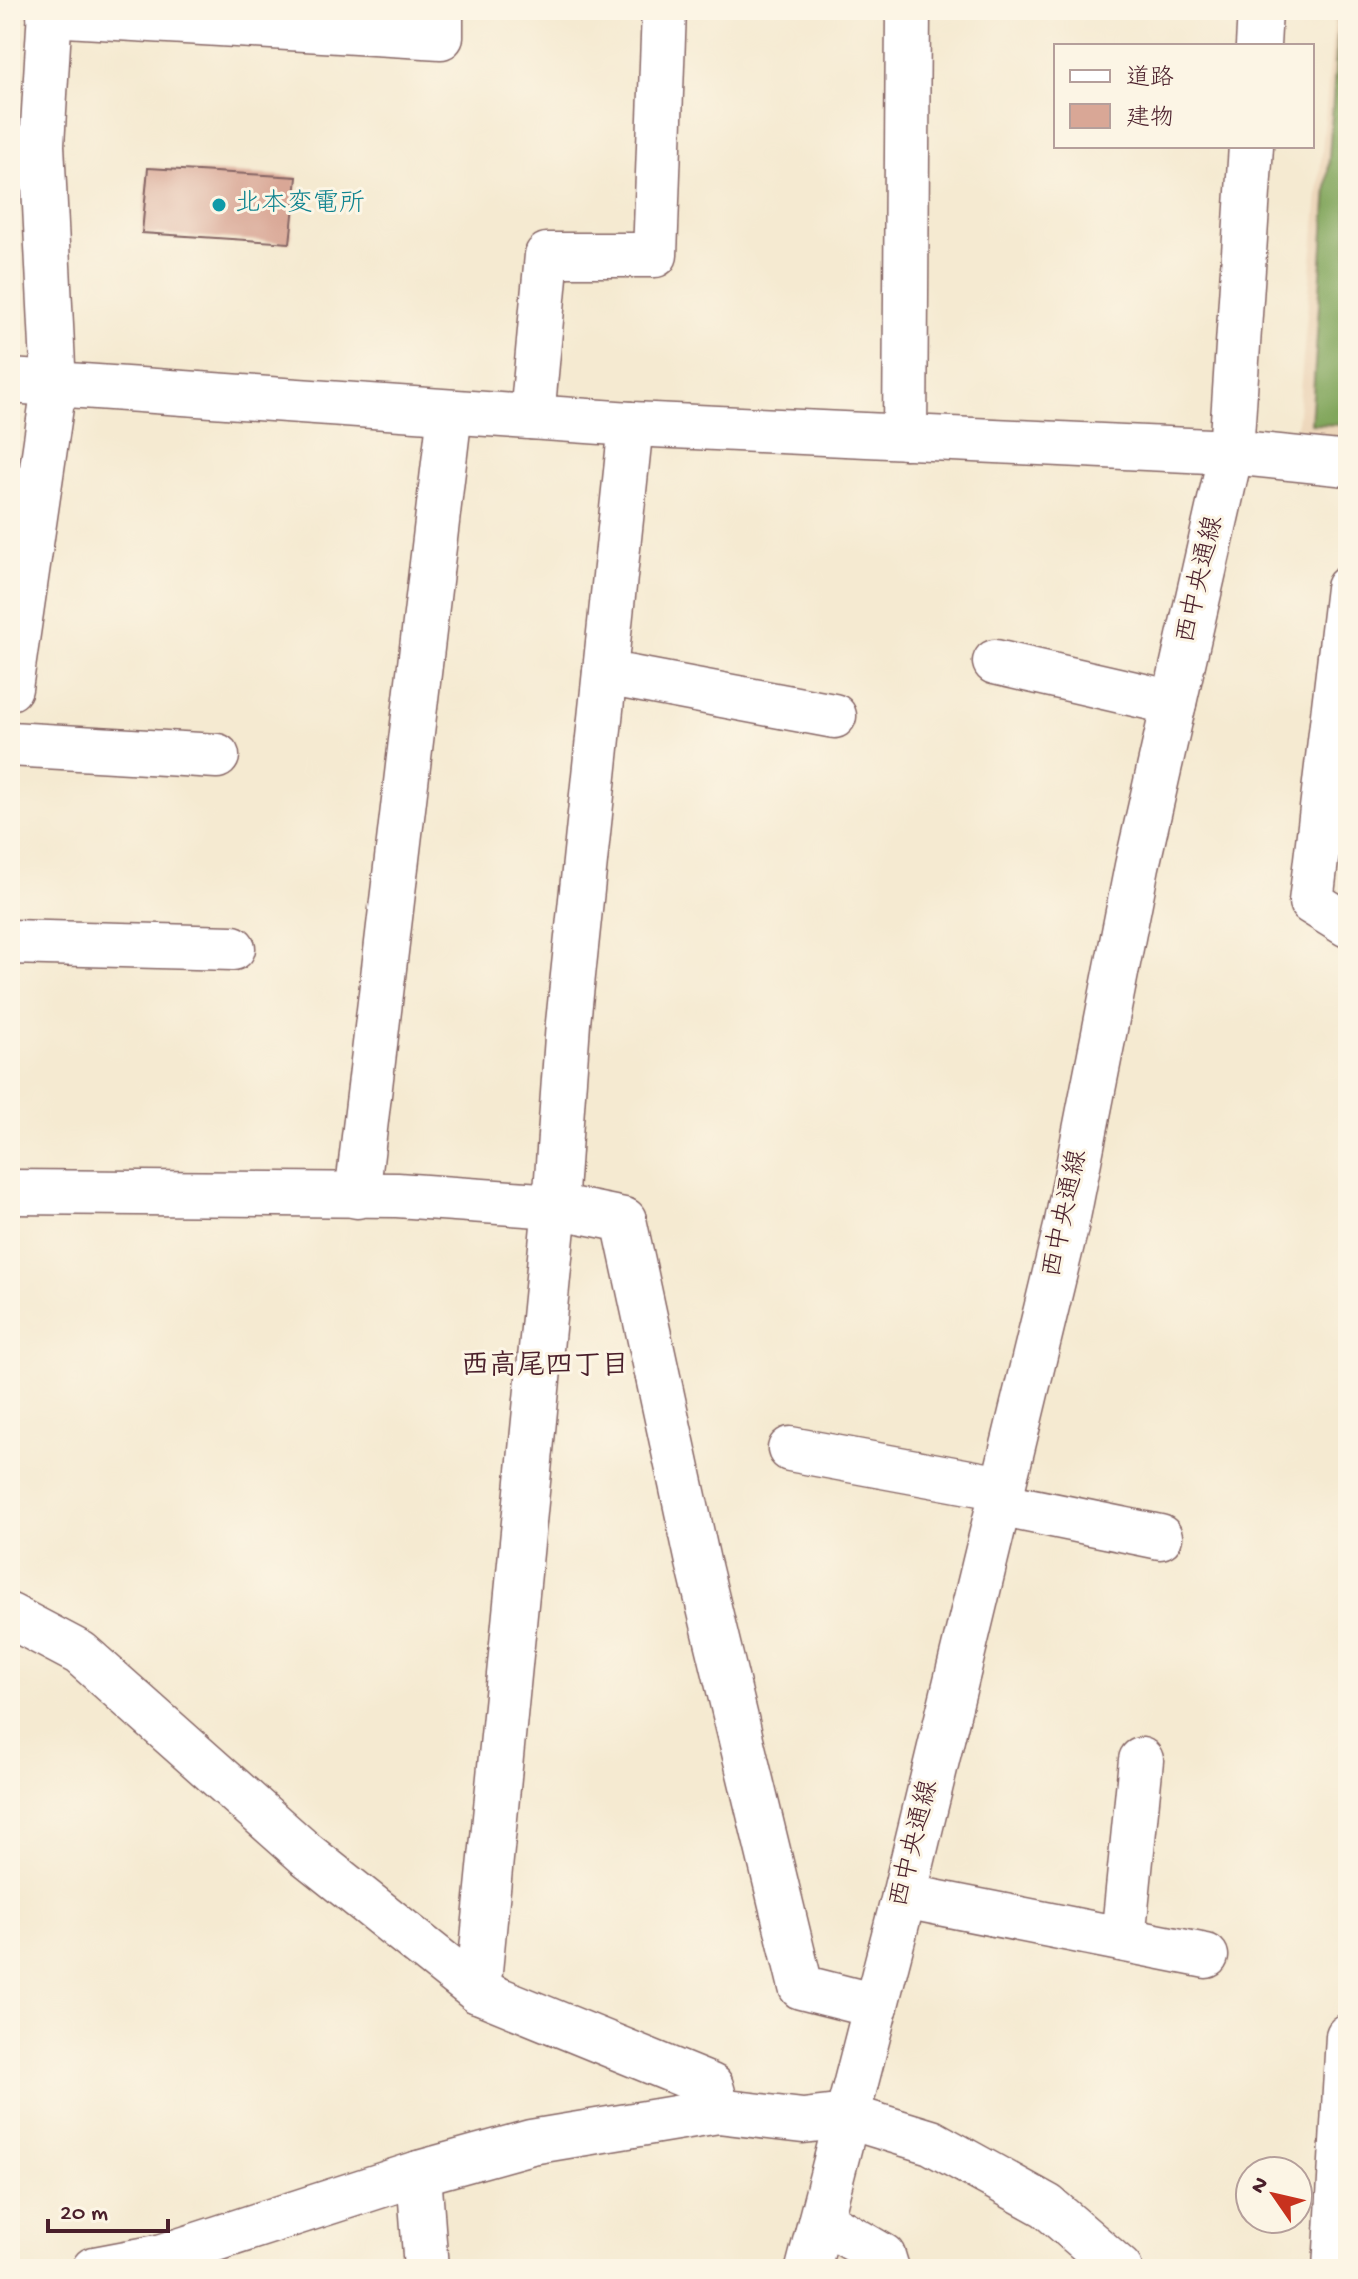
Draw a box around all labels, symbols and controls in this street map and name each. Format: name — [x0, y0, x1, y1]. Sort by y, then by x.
legend — [1054, 44, 1314, 148]
text: 道路 — [1126, 64, 1174, 94]
text: 建物 — [1126, 104, 1174, 134]
place label: 北本変電所 — [235, 189, 365, 221]
marker: 北本変電所 — [210, 196, 228, 214]
street label: 西中央通線 — [1170, 513, 1232, 647]
street label: 西中央通線 — [1036, 1147, 1096, 1281]
district label: 西高尾四丁目 — [461, 1350, 629, 1384]
street label: 西中央通線 — [883, 1777, 947, 1911]
north arrow — [1234, 2155, 1314, 2235]
text: N — [1246, 2173, 1276, 2199]
scale bar — [48, 2183, 168, 2233]
text: 20 m — [60, 2200, 108, 2229]

